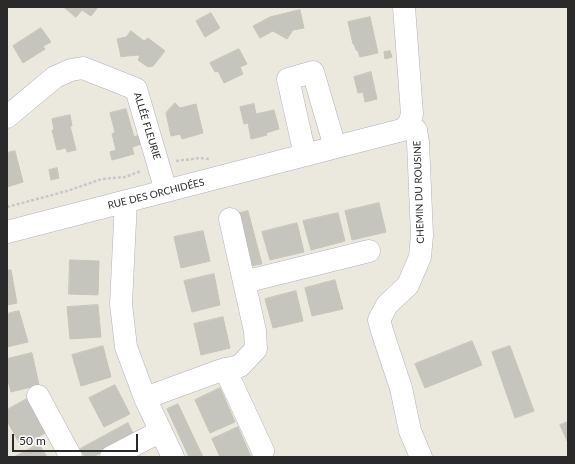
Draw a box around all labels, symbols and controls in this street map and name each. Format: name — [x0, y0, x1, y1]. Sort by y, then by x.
street label: ALLÉE FLEURIE — [131, 91, 163, 161]
street label: CHEMIN DU ROUSINE — [411, 140, 427, 244]
street label: RUE DES ORCHIDÉES — [106, 176, 206, 212]
scale bar — [14, 426, 140, 452]
text: 50 m — [19, 433, 46, 448]

